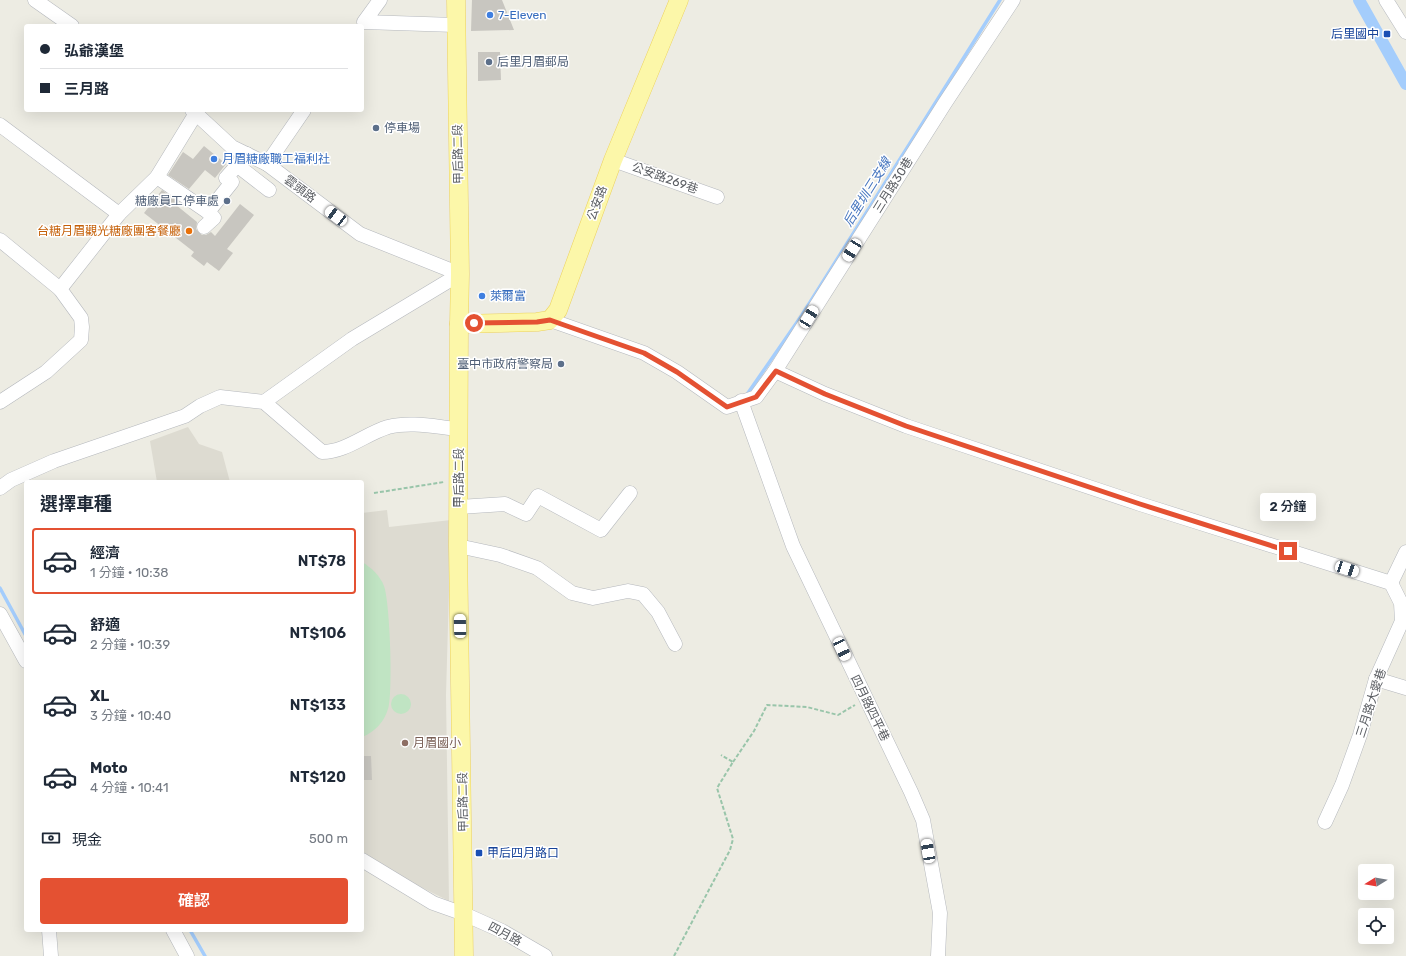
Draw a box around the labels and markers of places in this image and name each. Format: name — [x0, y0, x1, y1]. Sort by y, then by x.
place label: 7-Eleven — [498, 8, 547, 22]
marker: 7-Eleven — [485, 10, 495, 20]
place label: 后里國中 — [1331, 27, 1379, 41]
marker: 后里國中 — [1382, 29, 1392, 39]
place label: 后里月眉郵局 — [497, 55, 569, 69]
marker: 后里月眉郵局 — [484, 57, 494, 67]
place label: 停車場 — [384, 121, 420, 135]
marker: 停車場 — [371, 123, 381, 133]
place label: 月眉糖廠職工福利社 — [222, 152, 330, 166]
marker: 月眉糖廠職工福利社 — [209, 154, 219, 164]
place label: 糖廠員工停車處 — [135, 194, 219, 208]
marker: 糖廠員工停車處 — [222, 196, 232, 206]
place label: 台糖月眉觀光糖廠團客餐廳 — [37, 224, 181, 238]
marker: 台糖月眉觀光糖廠團客餐廳 — [184, 226, 194, 236]
place label: 萊爾富 — [490, 289, 526, 303]
marker: 萊爾富 — [477, 291, 487, 301]
place label: 臺中市政府警察局 — [457, 357, 553, 371]
marker: 臺中市政府警察局 — [556, 359, 566, 369]
place label: 月眉國小 — [413, 736, 461, 750]
marker: 月眉國小 — [400, 738, 410, 748]
place label: 甲后四月路口 — [487, 846, 559, 860]
marker: 甲后四月路口 — [474, 848, 484, 858]

